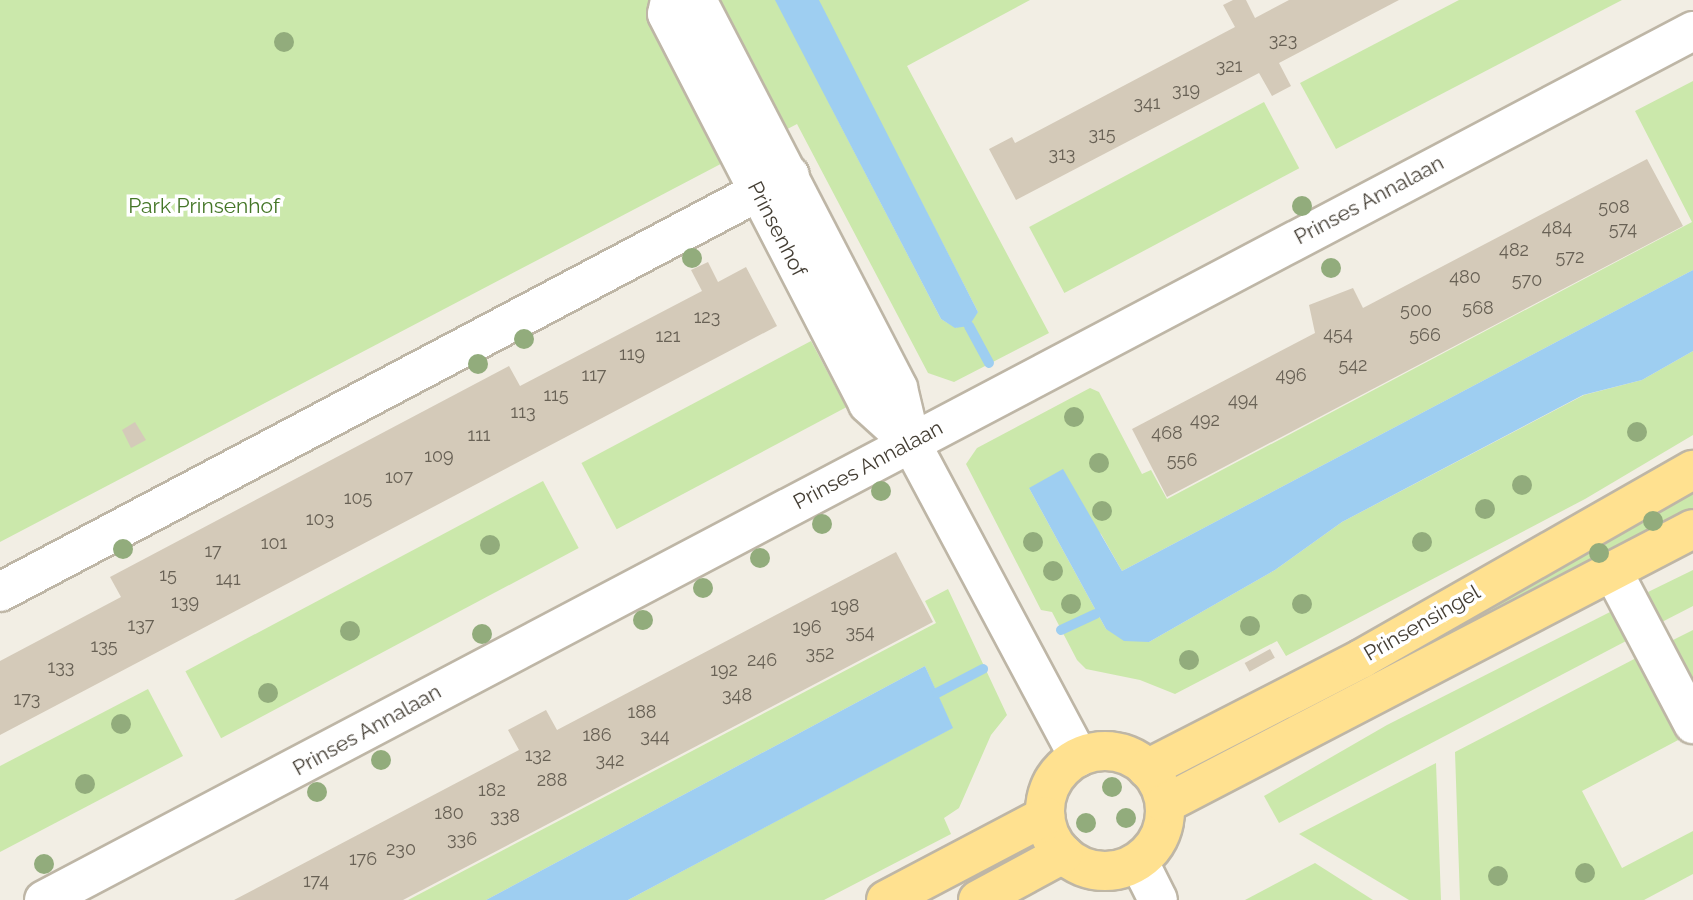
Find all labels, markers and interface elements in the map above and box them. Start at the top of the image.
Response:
house number: 323 [1269,29,1297,51]
house number: 321 [1216,55,1242,77]
house number: 319 [1172,79,1200,101]
house number: 341 [1133,92,1161,114]
house number: 315 [1088,123,1116,145]
house number: 313 [1049,143,1075,165]
street label: Prinses Annalaan [1290,150,1448,250]
street label: Prinsenhof [742,177,812,281]
park label: Park Prinsenhof [128,193,280,219]
house number: 508 [1598,196,1630,218]
house number: 484 [1542,217,1572,239]
house number: 574 [1609,218,1637,240]
house number: 482 [1499,239,1529,261]
house number: 572 [1556,246,1584,268]
house number: 480 [1449,266,1481,288]
house number: 570 [1512,269,1542,291]
house number: 568 [1462,297,1494,319]
house number: 500 [1400,299,1432,321]
house number: 123 [694,306,720,328]
house number: 454 [1323,323,1353,345]
house number: 566 [1409,324,1441,346]
house number: 121 [656,325,680,347]
house number: 119 [619,343,645,365]
house number: 542 [1338,354,1368,376]
house number: 117 [582,364,606,386]
house number: 496 [1275,364,1307,386]
house number: 115 [543,384,569,406]
house number: 494 [1228,389,1258,411]
house number: 113 [510,401,536,423]
house number: 492 [1190,409,1220,431]
street label: Prinses Annalaan [789,415,947,515]
house number: 468 [1151,422,1183,444]
house number: 111 [467,424,491,446]
house number: 109 [424,445,454,467]
house number: 556 [1167,449,1197,471]
house number: 107 [385,466,413,488]
house number: 105 [344,487,372,509]
house number: 103 [306,508,334,530]
house number: 101 [261,532,287,554]
house number: 17 [204,540,222,562]
house number: 15 [159,564,177,586]
house number: 141 [215,568,241,590]
street label: Prinsensingel [1359,580,1485,666]
house number: 139 [171,591,199,613]
house number: 198 [831,595,859,617]
house number: 137 [128,614,154,636]
house number: 196 [792,616,822,638]
house number: 354 [845,621,875,643]
house number: 135 [90,635,118,657]
house number: 352 [806,642,834,664]
house number: 246 [747,649,777,671]
house number: 133 [48,656,74,678]
house number: 192 [710,659,738,681]
street label: Prinses Annalaan [288,679,446,781]
house number: 348 [722,684,752,706]
house number: 173 [14,688,40,710]
house number: 188 [627,701,657,723]
house number: 186 [582,724,612,746]
house number: 344 [640,725,670,747]
house number: 132 [525,744,551,766]
house number: 342 [596,749,624,771]
house number: 288 [537,769,567,791]
house number: 182 [478,779,506,801]
house number: 180 [434,802,464,824]
house number: 338 [490,805,520,827]
house number: 336 [447,828,477,850]
house number: 230 [386,838,416,860]
house number: 176 [349,848,377,870]
house number: 174 [303,870,329,892]

